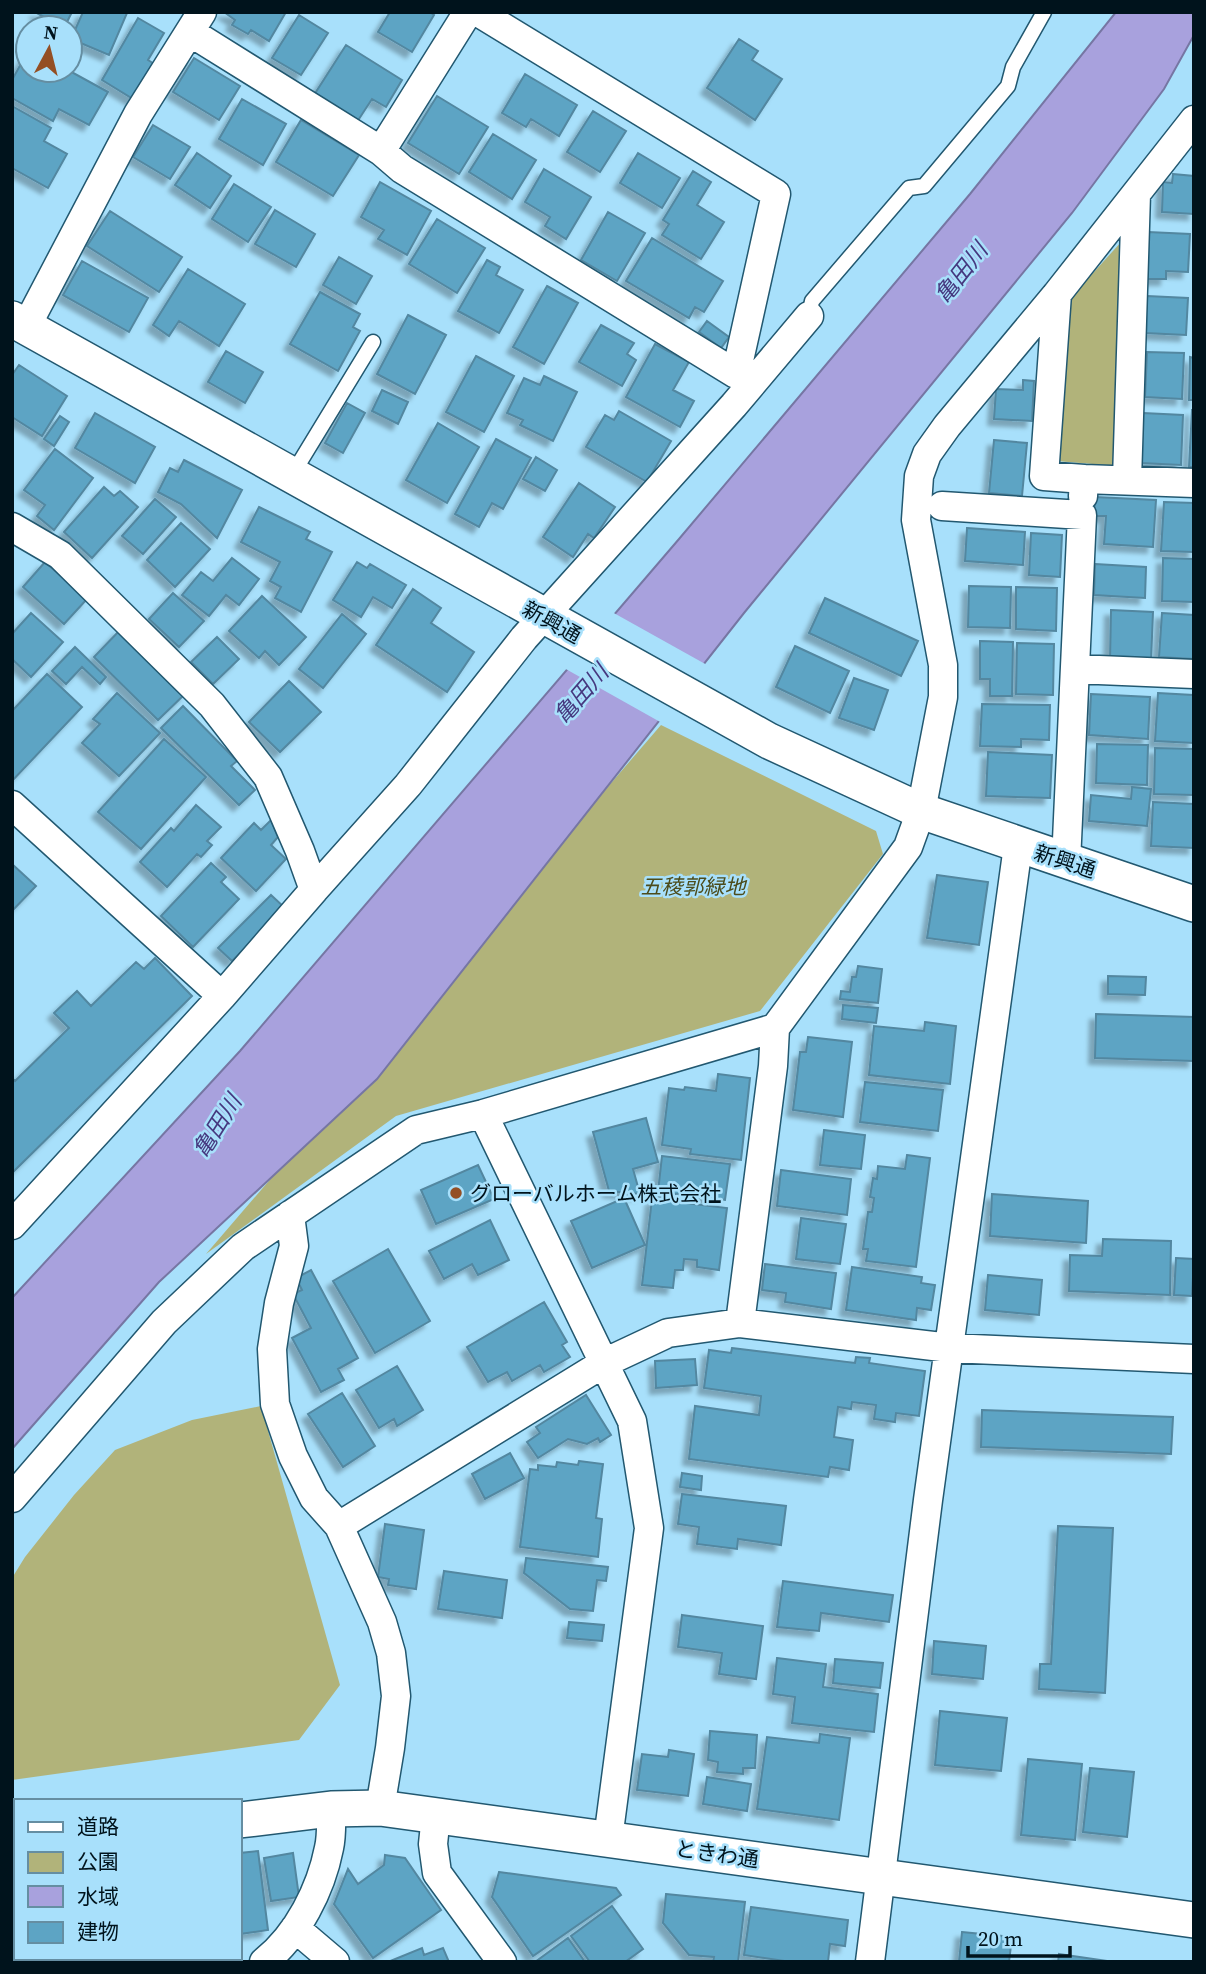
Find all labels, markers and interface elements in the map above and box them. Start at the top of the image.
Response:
north arrow [14,14,84,84]
text: N [43,18,60,46]
water label: 亀田川 [927,234,997,310]
street label: 新興通 [517,594,587,650]
water label: 亀田川 [546,655,618,731]
street label: 新興通 [1031,837,1099,885]
park label: 五稜郭緑地 [641,872,747,901]
water label: 亀田川 [185,1086,250,1164]
place label: グローバルホーム株式会社 [470,1179,721,1208]
marker: グローバルホーム株式会社 [448,1185,464,1201]
legend [14,1799,242,1960]
text: 道路 [77,1812,119,1841]
street label: ときわ通 [673,1834,761,1874]
text: 公園 [77,1847,119,1876]
text: 水域 [77,1882,119,1911]
scale bar [968,1914,1070,1958]
text: 建物 [77,1917,119,1946]
text: 20 m [978,1924,1023,1953]

